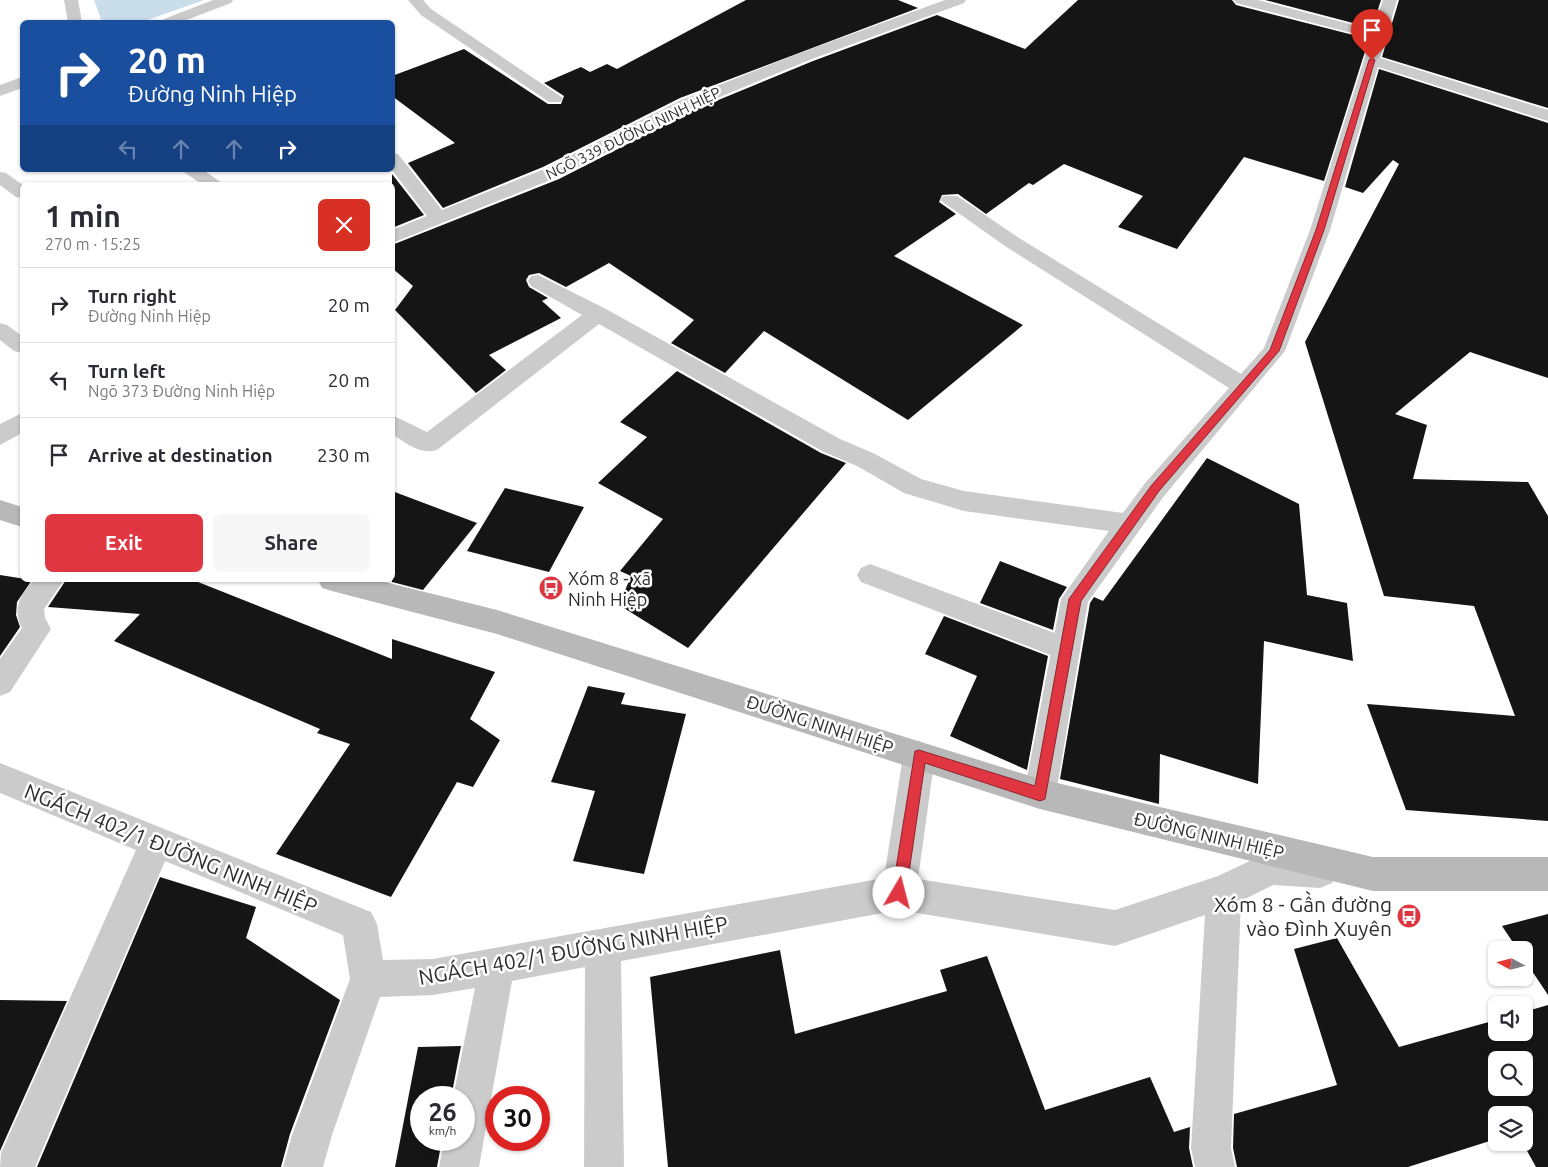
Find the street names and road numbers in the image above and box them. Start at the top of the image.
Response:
street label: NGÕ 339 ĐƯỜNG NINH HIỆP [542,82,723,183]
street label: ĐƯỜNG NINH HIỆP [744,690,897,757]
street label: NGÁCH 402/1 ĐƯỜNG NINH HIỆP [21,778,321,918]
street label: ĐƯỜNG NINH HIỆP [1132,807,1286,862]
street label: NGÁCH 402/1 ĐƯỜNG NINH HIỆP [416,910,729,989]

